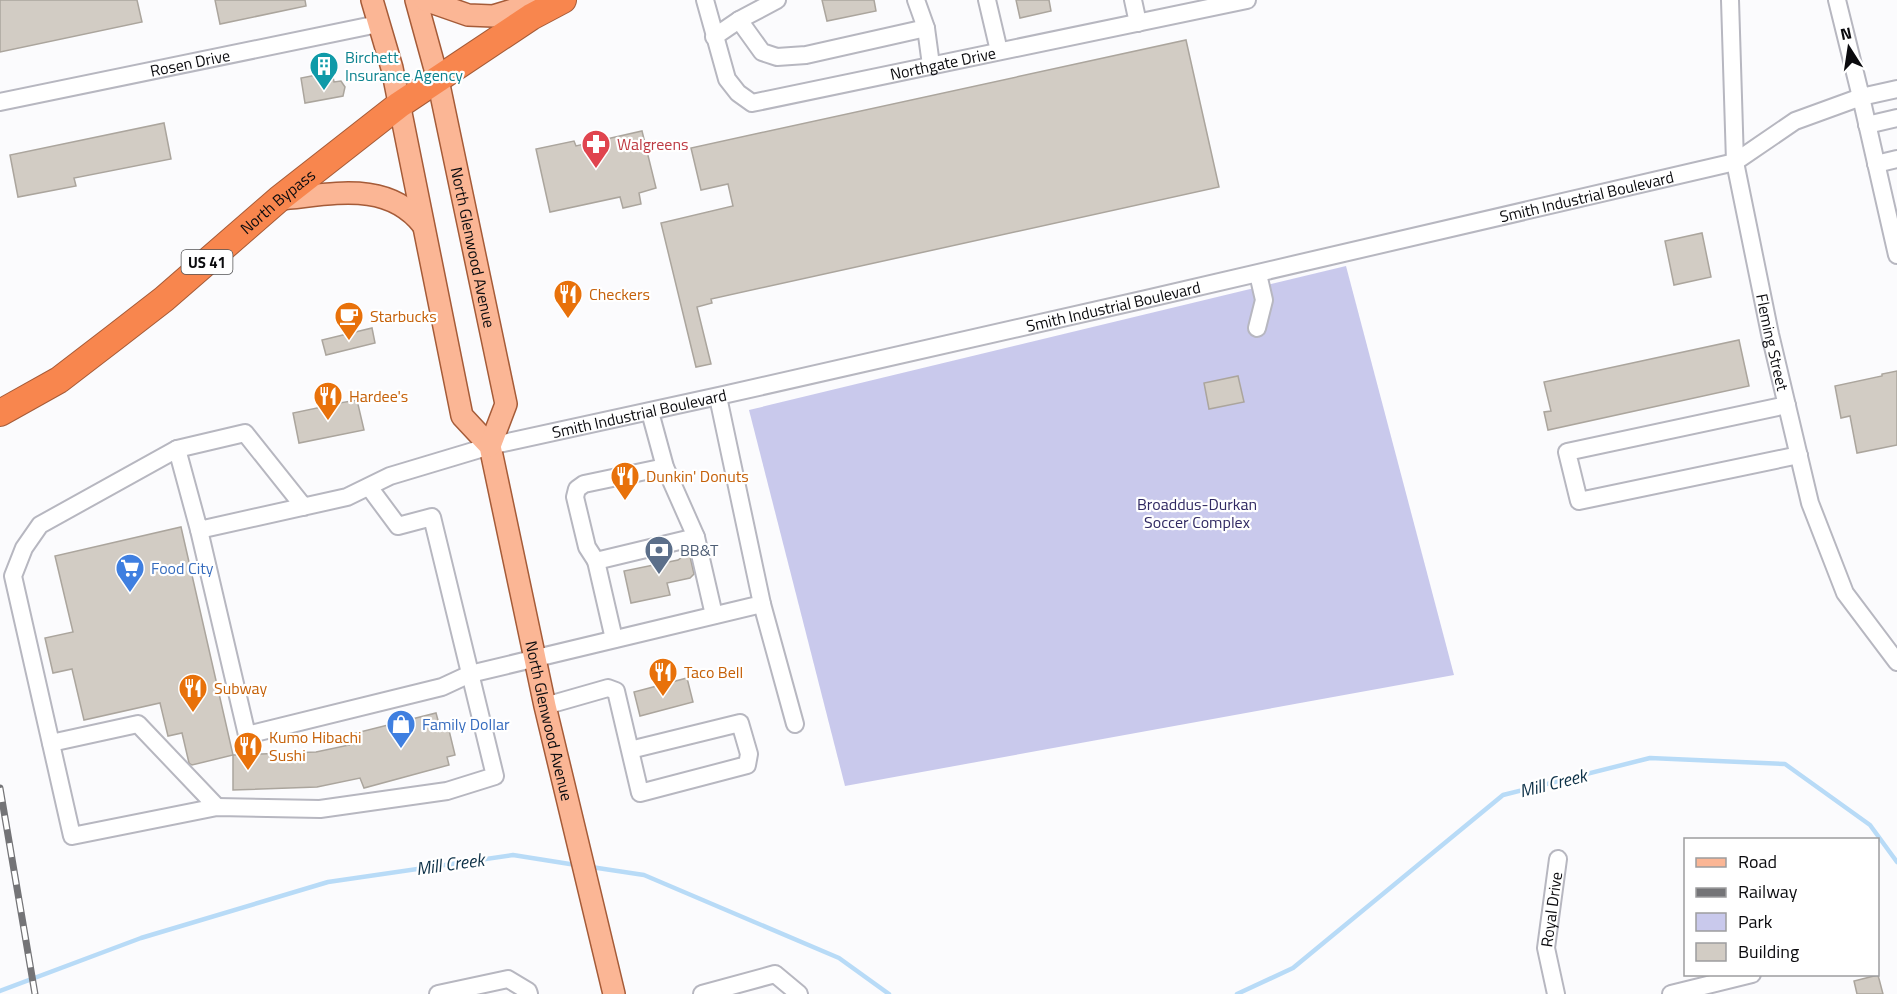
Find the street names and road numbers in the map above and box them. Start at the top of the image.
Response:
street label: Northgate Drive [888,41,998,86]
street label: Rosen Drive [148,43,232,83]
street label: North Bypass [235,163,320,240]
street label: North Glenwood Avenue [445,165,502,330]
street label: Smith Industrial Boulevard [1497,165,1676,228]
road number: US 41 [182,250,232,274]
street label: Smith Industrial Boulevard [1024,275,1203,338]
street label: Fleming Street [1750,291,1795,393]
street label: Smith Industrial Boulevard [550,383,729,444]
street label: North Glenwood Avenue [519,638,579,803]
street label: Royal Drive [1534,870,1568,949]

